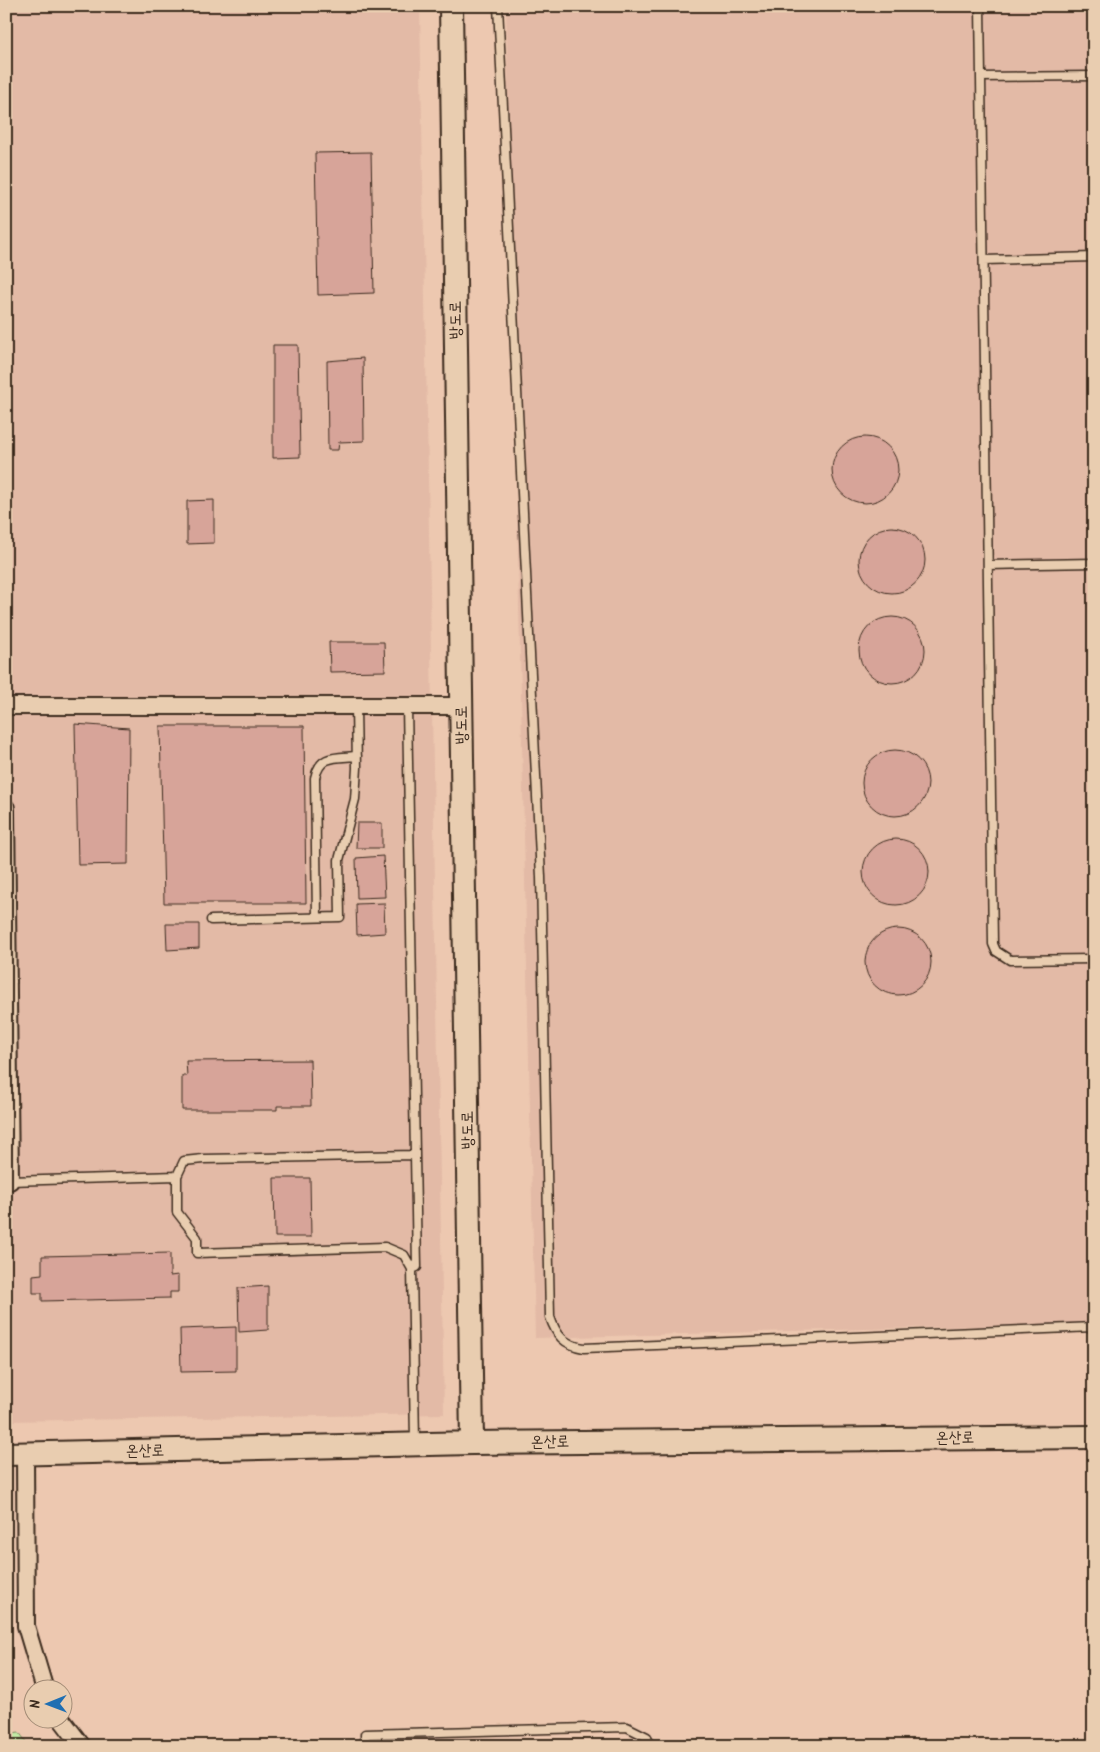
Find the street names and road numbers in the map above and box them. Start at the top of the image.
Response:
street label: 방도로 [443,300,469,340]
street label: 방도로 [449,705,475,745]
street label: 방도로 [455,1110,481,1150]
street label: 온산로 [935,1425,975,1451]
street label: 온산로 [530,1429,570,1455]
street label: 온산로 [125,1438,165,1464]

